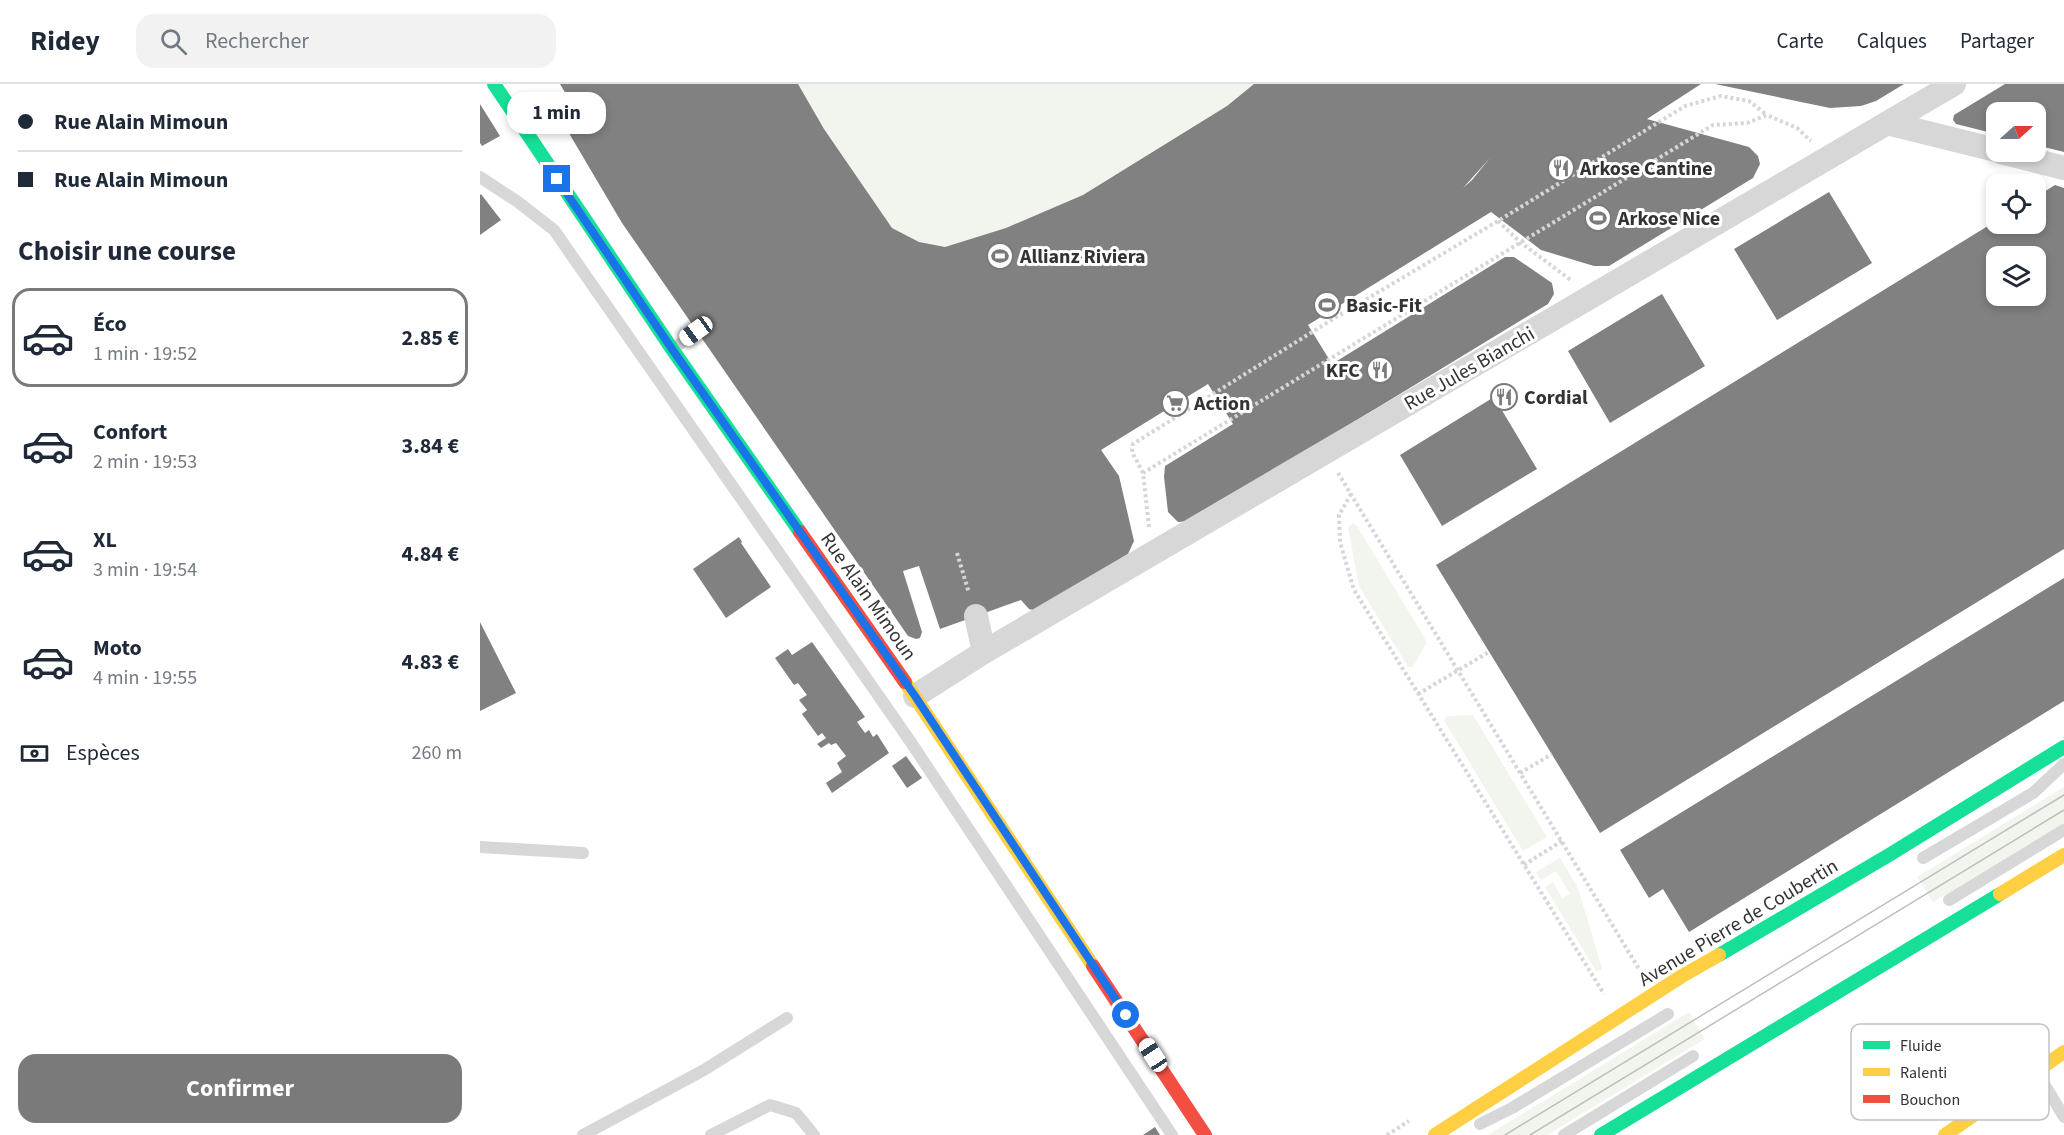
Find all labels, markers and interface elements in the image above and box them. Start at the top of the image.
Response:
search box [136,14,556,68]
text: Ridey [30,21,100,61]
icon: search [157,25,190,58]
text: Rechercher [205,25,309,57]
text: Carte [1777,26,1824,56]
text: Calques [1857,26,1927,56]
text: Partager [1960,26,2034,56]
callout: 1 min [508,92,607,134]
text: 1 min [532,99,581,127]
north arrow [1986,102,2046,162]
map controls [1986,102,2046,306]
text: Rue Alain Mimoun [54,106,228,138]
restaurant icon: Arkose Cantine [1546,153,1576,183]
place label: Arkose Cantine [1579,155,1713,183]
text: Rue Alain Mimoun [54,164,228,196]
route end [543,165,570,192]
button: locate [1986,174,2046,234]
sports icon: Arkose Nice [1583,203,1613,233]
place label: Arkose Nice [1617,205,1720,233]
text: Choisir une course [18,232,236,271]
sports icon: Allianz Riviera [985,241,1015,271]
place label: Allianz Riviera [1019,243,1146,271]
button: layers [1986,246,2046,306]
sports icon: Basic-Fit [1312,290,1342,320]
place label: Basic-Fit [1346,292,1422,320]
text: Éco [93,308,127,340]
icon: car [21,311,75,365]
car [676,313,716,349]
street label: Rue Jules Bianchi [1399,320,1540,418]
text: 2.85 € [402,322,459,354]
text: 1 min · 19:52 [93,340,197,368]
restaurant icon: KFC [1365,355,1395,385]
place label: KFC [1326,357,1360,385]
restaurant icon: Cordial [1489,382,1519,412]
place label: Cordial [1524,384,1588,412]
supermarket icon: Action [1160,388,1190,418]
place label: Action [1193,390,1250,418]
text: Confort [93,416,167,448]
icon: car [21,419,75,473]
text: 3.84 € [402,430,459,462]
text: 2 min · 19:53 [93,448,197,476]
text: XL [93,524,117,556]
icon: car [21,527,75,581]
street label: Rue Alain Mimoun [813,527,923,666]
text: 4.84 € [402,538,459,570]
text: 3 min · 19:54 [93,556,197,584]
text: Moto [93,632,142,664]
icon: car [21,635,75,689]
text: 4.83 € [402,646,459,678]
text: 4 min · 19:55 [93,664,197,692]
icon: cash [18,737,51,770]
text: Espèces [66,737,140,769]
text: 260 m [412,739,462,767]
street label: Avenue Pierre de Coubertin [1634,852,1843,994]
route start [1112,1001,1139,1028]
legend [1851,1024,2049,1120]
car [1136,1035,1170,1075]
text: Fluide [1900,1035,1942,1057]
button: Confirmer [18,1054,462,1123]
text: Ralenti [1900,1062,1947,1084]
text: Bouchon [1900,1089,1960,1111]

